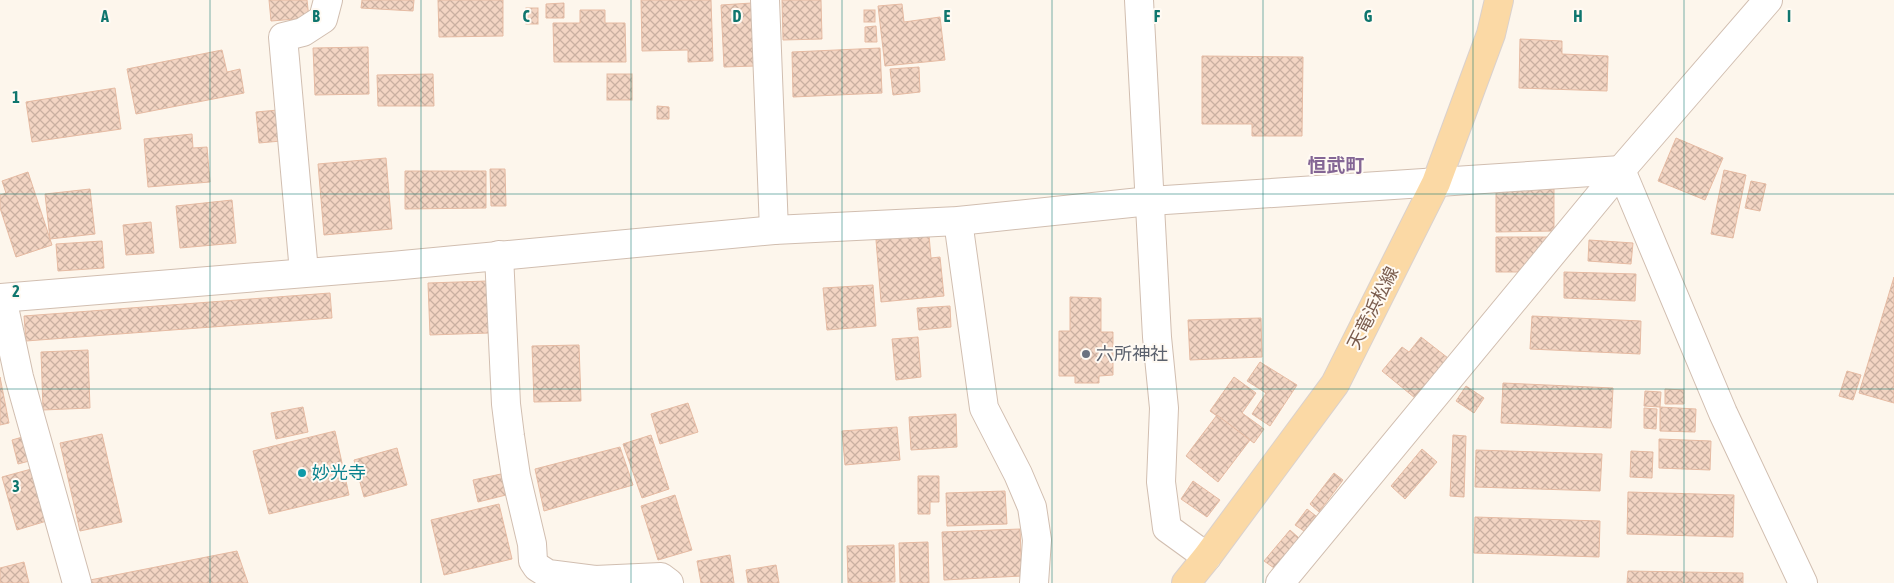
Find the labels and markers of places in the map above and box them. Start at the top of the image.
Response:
place label: 六所神社 [1096,343,1168,364]
marker: 六所神社 [1080,348,1092,360]
place label: 妙光寺 [312,462,366,483]
marker: 妙光寺 [296,467,308,479]

